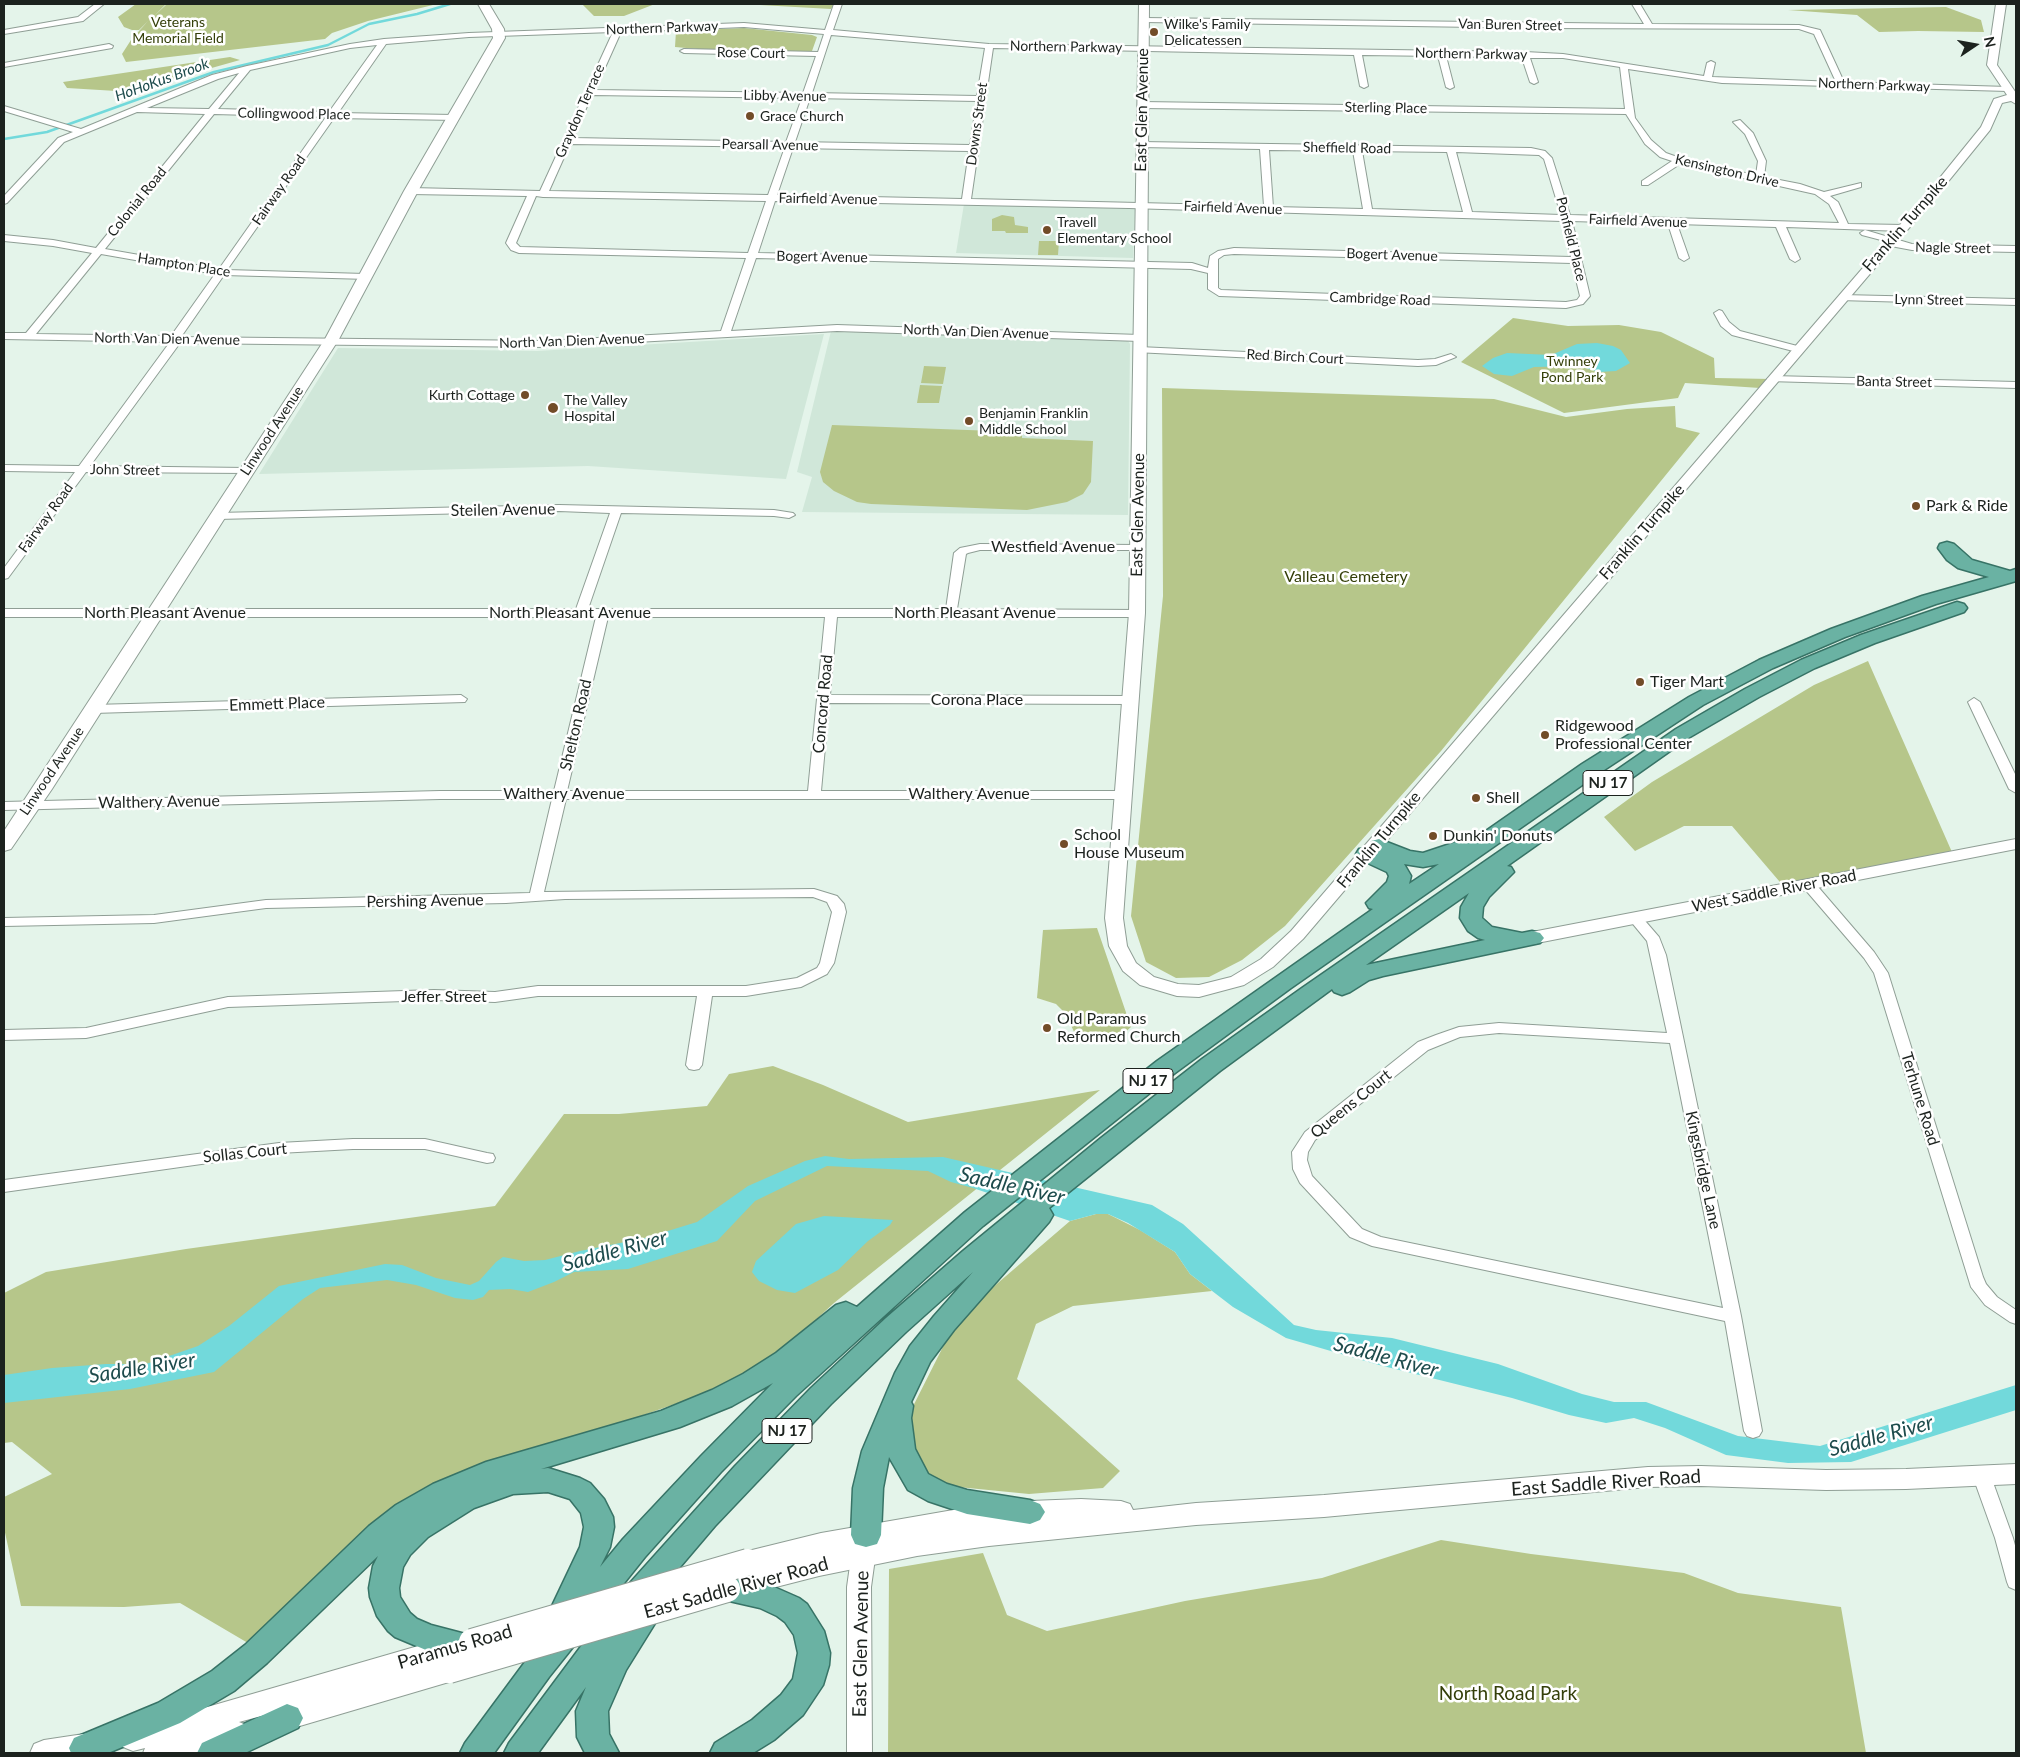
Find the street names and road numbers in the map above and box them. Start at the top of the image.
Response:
street label: Van Buren Street [1458,16,1562,34]
street label: Northern Parkway [605,18,719,38]
street label: Northern Parkway [1010,38,1122,56]
street label: Rose Court [717,44,785,62]
street label: Northern Parkway [1415,45,1527,63]
street label: East Glen Avenue [1131,48,1153,172]
street label: Graydon Terrace [552,61,608,161]
street label: Northern Parkway [1817,75,1931,95]
street label: Downs Street [963,81,991,167]
street label: Libby Avenue [743,87,827,105]
street label: Sterling Place [1345,99,1427,117]
street label: Collingwood Place [237,105,351,123]
street label: Pearsall Avenue [721,136,819,154]
street label: Sheffield Road [1303,139,1391,157]
street label: Kensington Drive [1673,151,1781,191]
street label: Fairway Road [249,152,309,228]
street label: Colonial Road [104,164,170,240]
street label: Franklin Turnpike [1858,172,1952,276]
street label: Fairfield Avenue [778,190,878,208]
street label: Ponfield Place [1552,195,1590,283]
street label: Fairfield Avenue [1183,198,1283,218]
street label: Fairfield Avenue [1588,211,1688,231]
street label: Nagle Street [1915,239,1991,257]
street label: Bogert Avenue [1346,245,1438,265]
street label: Bogert Avenue [776,248,868,266]
street label: Hampton Place [136,249,232,281]
street label: Cambridge Road [1329,289,1431,309]
street label: Lynn Street [1894,291,1964,309]
street label: North Van Dien Avenue [903,321,1049,343]
street label: North Van Dien Avenue [94,329,240,349]
street label: North Van Dien Avenue [499,330,645,352]
street label: Red Birch Court [1246,346,1344,368]
street label: Banta Street [1856,373,1932,391]
street label: Linwood Avenue [237,383,307,479]
street label: East Glen Avenue [1127,453,1149,577]
street label: John Street [90,461,160,479]
street label: Fairway Road [15,480,77,556]
street label: Franklin Turnpike [1595,480,1689,584]
street label: Steilen Avenue [451,499,555,521]
street label: Westfield Avenue [991,537,1115,557]
street label: North Pleasant Avenue [84,603,246,623]
street label: North Pleasant Avenue [489,603,651,623]
street label: North Pleasant Avenue [894,603,1056,623]
street label: Concord Road [809,654,837,754]
street label: Shelton Road [556,678,596,772]
street label: Corona Place [931,690,1023,710]
street label: Emmett Place [229,693,325,715]
street label: Linwood Avenue [16,724,88,818]
road number: NJ 17 [1583,770,1633,796]
street label: Walthery Avenue [503,784,625,804]
street label: Walthery Avenue [908,784,1030,804]
street label: Franklin Turnpike [1333,788,1425,892]
street label: Walthery Avenue [98,791,220,813]
street label: West Saddle River Road [1690,866,1858,916]
street label: Pershing Avenue [366,890,484,912]
street label: Jeffer Street [401,987,487,1007]
street label: Terhune Road [1897,1050,1943,1148]
street label: Queens Court [1307,1066,1395,1142]
road number: NJ 17 [1123,1068,1173,1094]
street label: Kingsbridge Lane [1681,1109,1725,1231]
street label: Sollas Court [202,1139,288,1167]
road number: NJ 17 [762,1418,812,1444]
street label: East Saddle River Road [1510,1465,1702,1501]
street label: East Saddle River Road [641,1552,831,1624]
street label: East Glen Avenue [848,1570,874,1718]
street label: Paramus Road [395,1620,515,1674]

